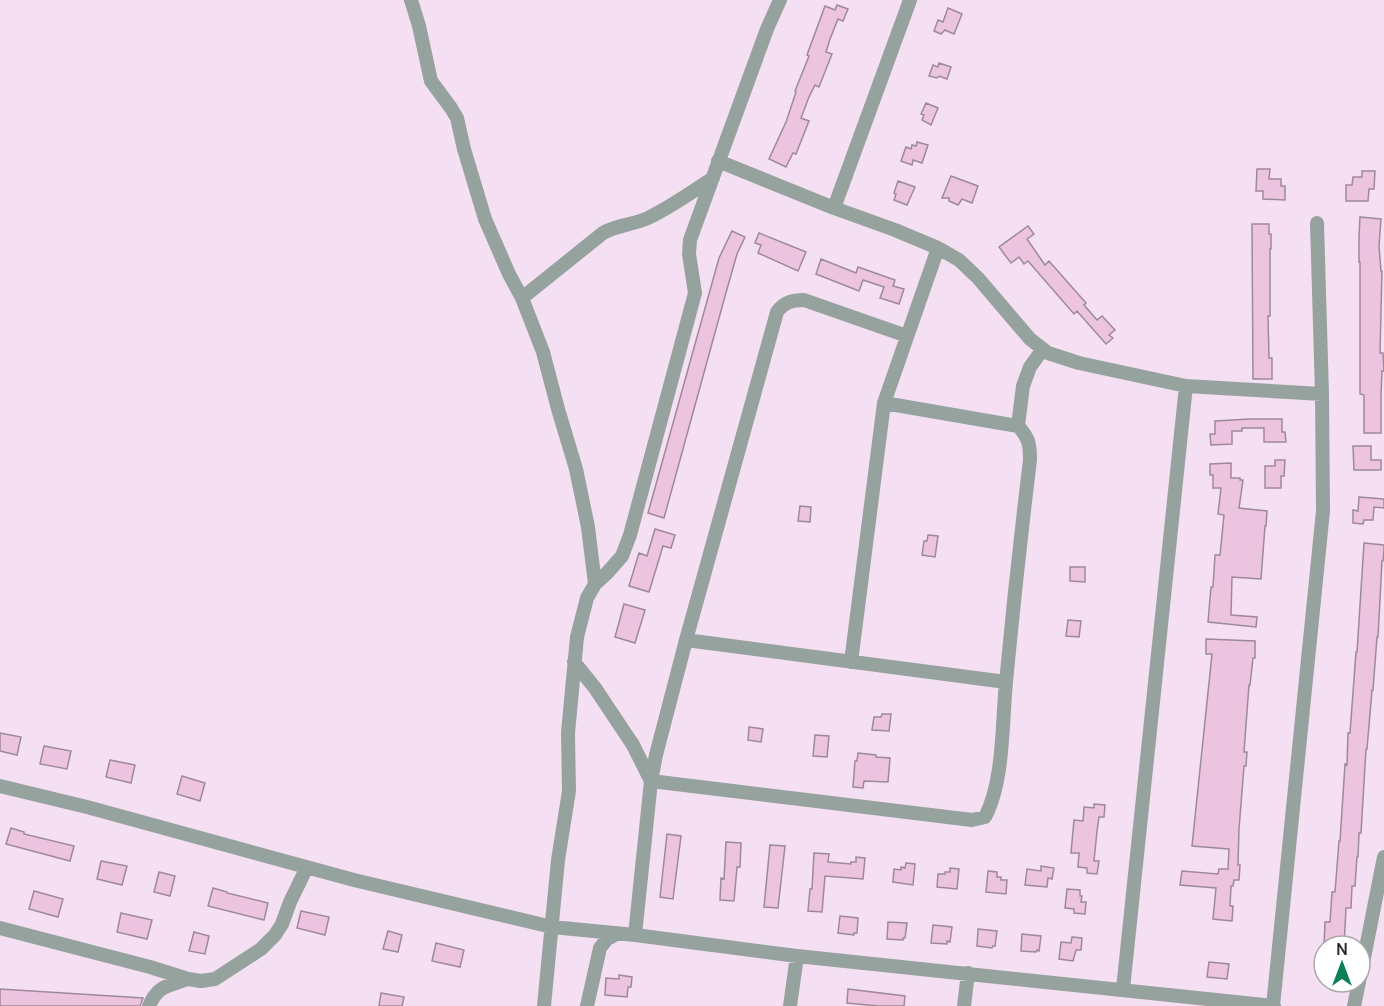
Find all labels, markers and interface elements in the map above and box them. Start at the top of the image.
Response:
north arrow [1312,934,1372,994]
text: N [1336,938,1348,960]

